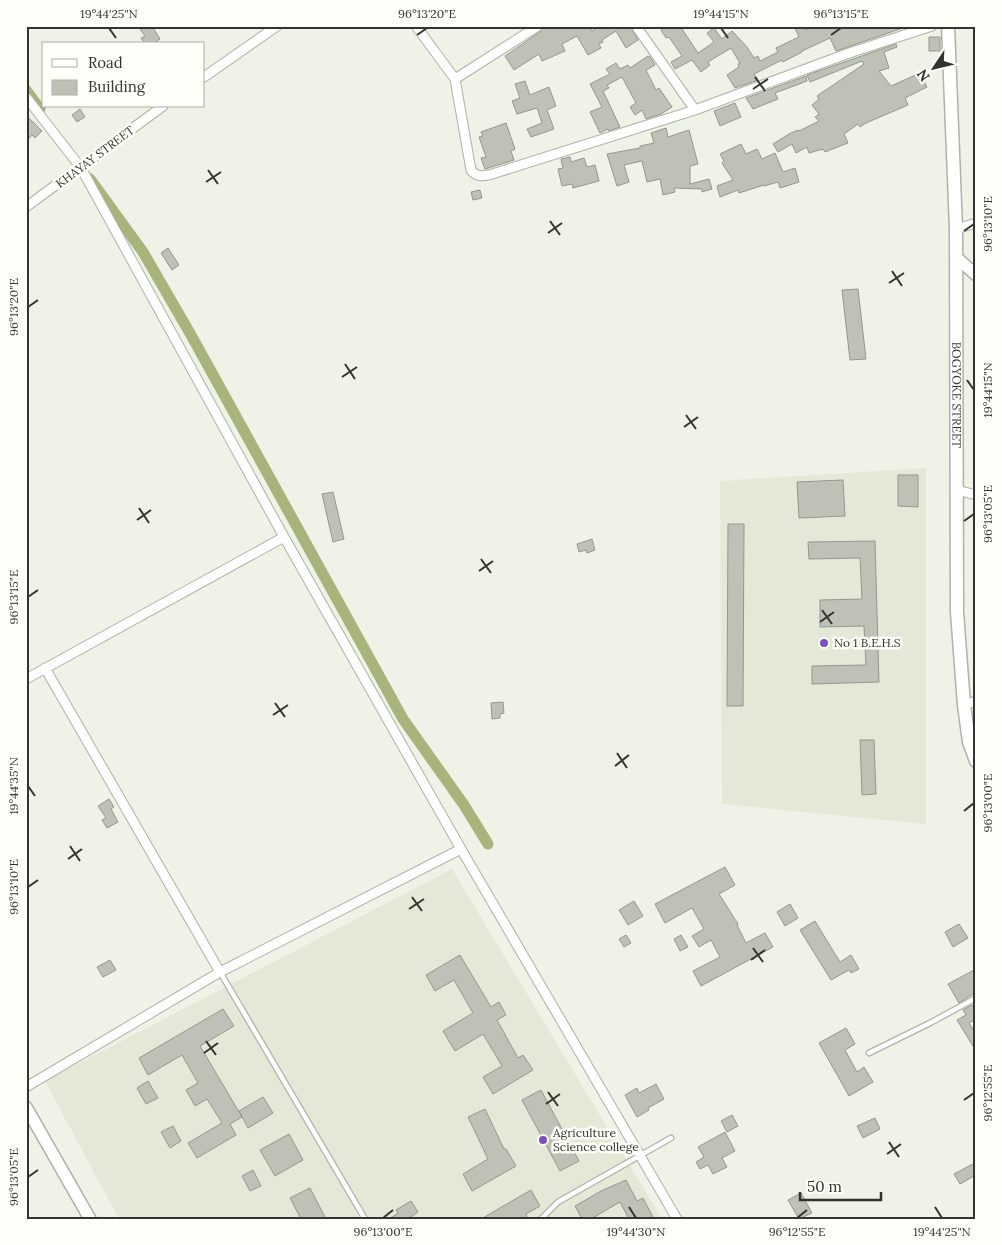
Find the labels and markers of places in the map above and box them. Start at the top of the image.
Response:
place label: No 1 B.E.H.S [834,635,901,650]
marker: No 1 B.E.H.S [818,637,830,649]
place label: Agriculture Science college [552,1125,639,1154]
marker: Agriculture Science college [537,1134,549,1146]

